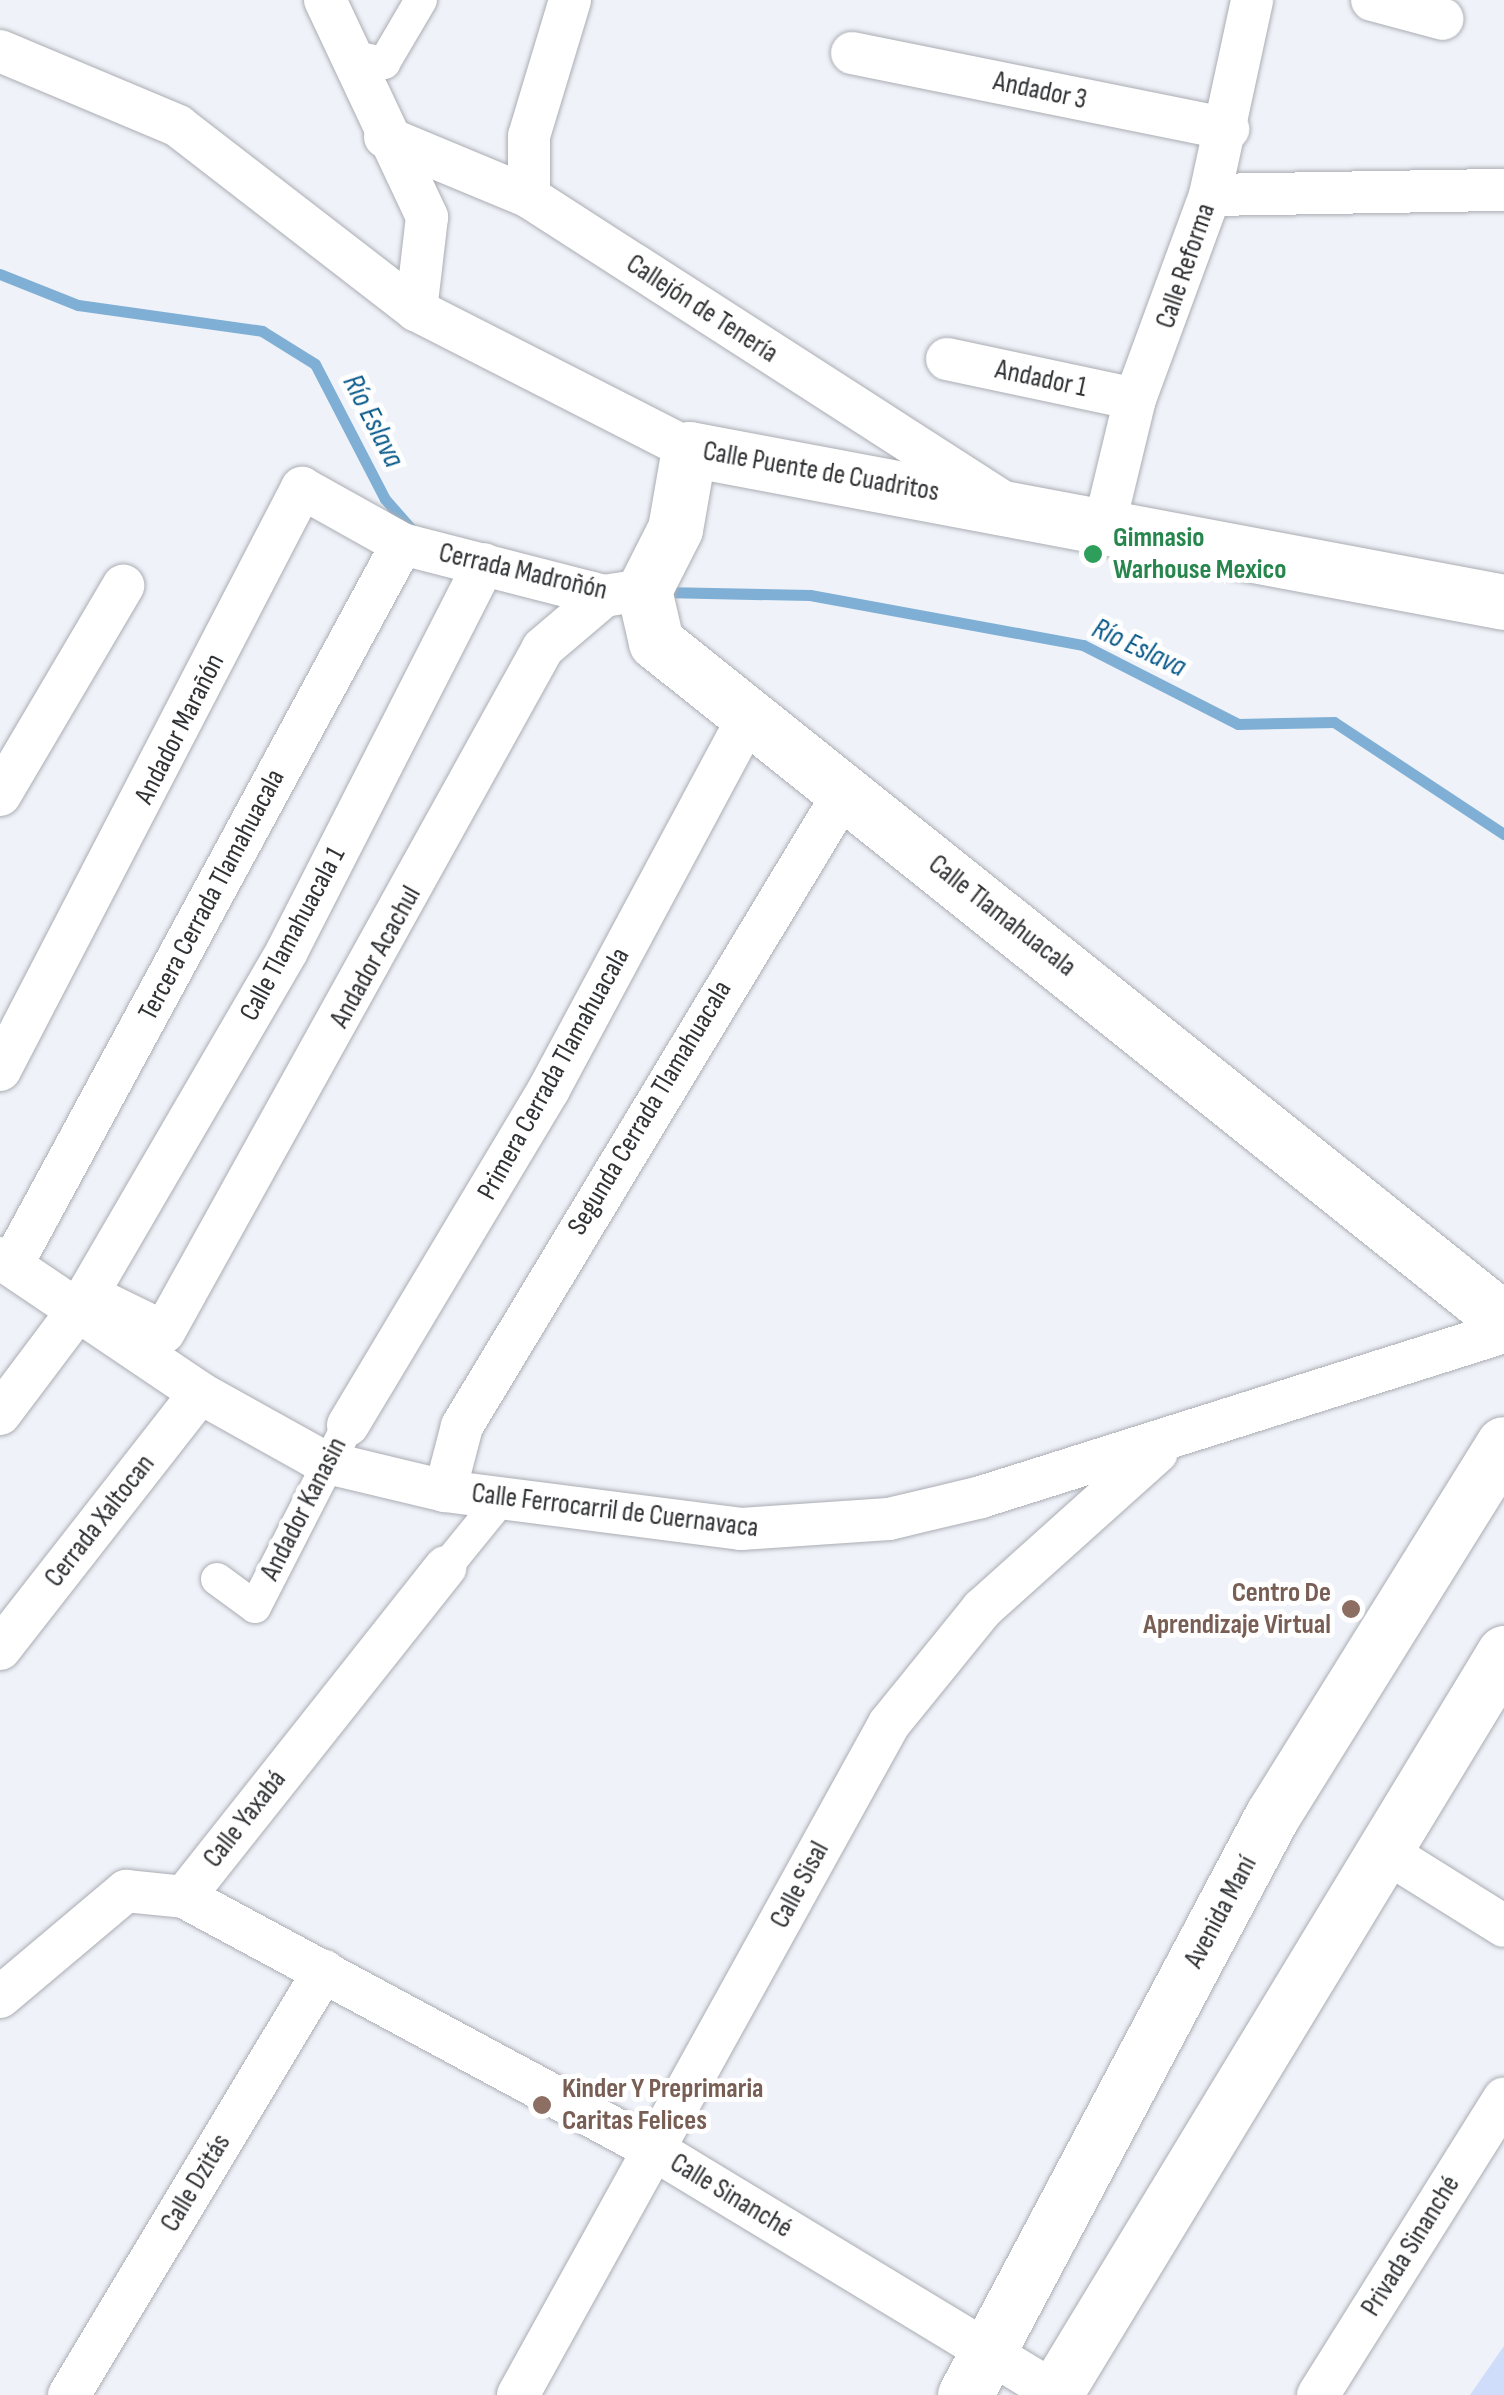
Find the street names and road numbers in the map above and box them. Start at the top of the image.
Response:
street label: Andador 3 [990,65,1090,117]
street label: Calle Reforma [1149,199,1223,333]
street label: Callejón de Tenería [620,248,784,370]
street label: Andador 1 [992,353,1090,405]
street label: Calle Puente de Cuadritos [700,435,942,509]
street label: Cerrada Madroñón [436,536,610,608]
street label: Andador Marañón [128,648,232,810]
street label: Tercera Cerrada Tlamahuacala [132,764,292,1026]
street label: Calle Tlamahuacala 1 [233,841,353,1027]
street label: Calle Tlamahuacala [922,848,1082,984]
street label: Andador Acachul [323,880,429,1034]
street label: Primera Cerrada Tlamahuacala [471,942,637,1206]
street label: Segunda Cerrada Tlamahuacala [561,975,739,1241]
street label: Andador Kanasin [254,1432,354,1586]
street label: Cerrada Xaltocan [38,1448,162,1594]
street label: Calle Ferrocarril de Cuernavaca [470,1477,760,1545]
street label: Calle Yaxabá [196,1763,294,1875]
street label: Calle Sisal [763,1836,837,1934]
street label: Avenida Maní [1177,1850,1265,1974]
street label: Calle Dzitás [154,2128,238,2238]
street label: Calle Sinanché [664,2146,798,2246]
street label: Privada Sinanché [1354,2169,1468,2323]

